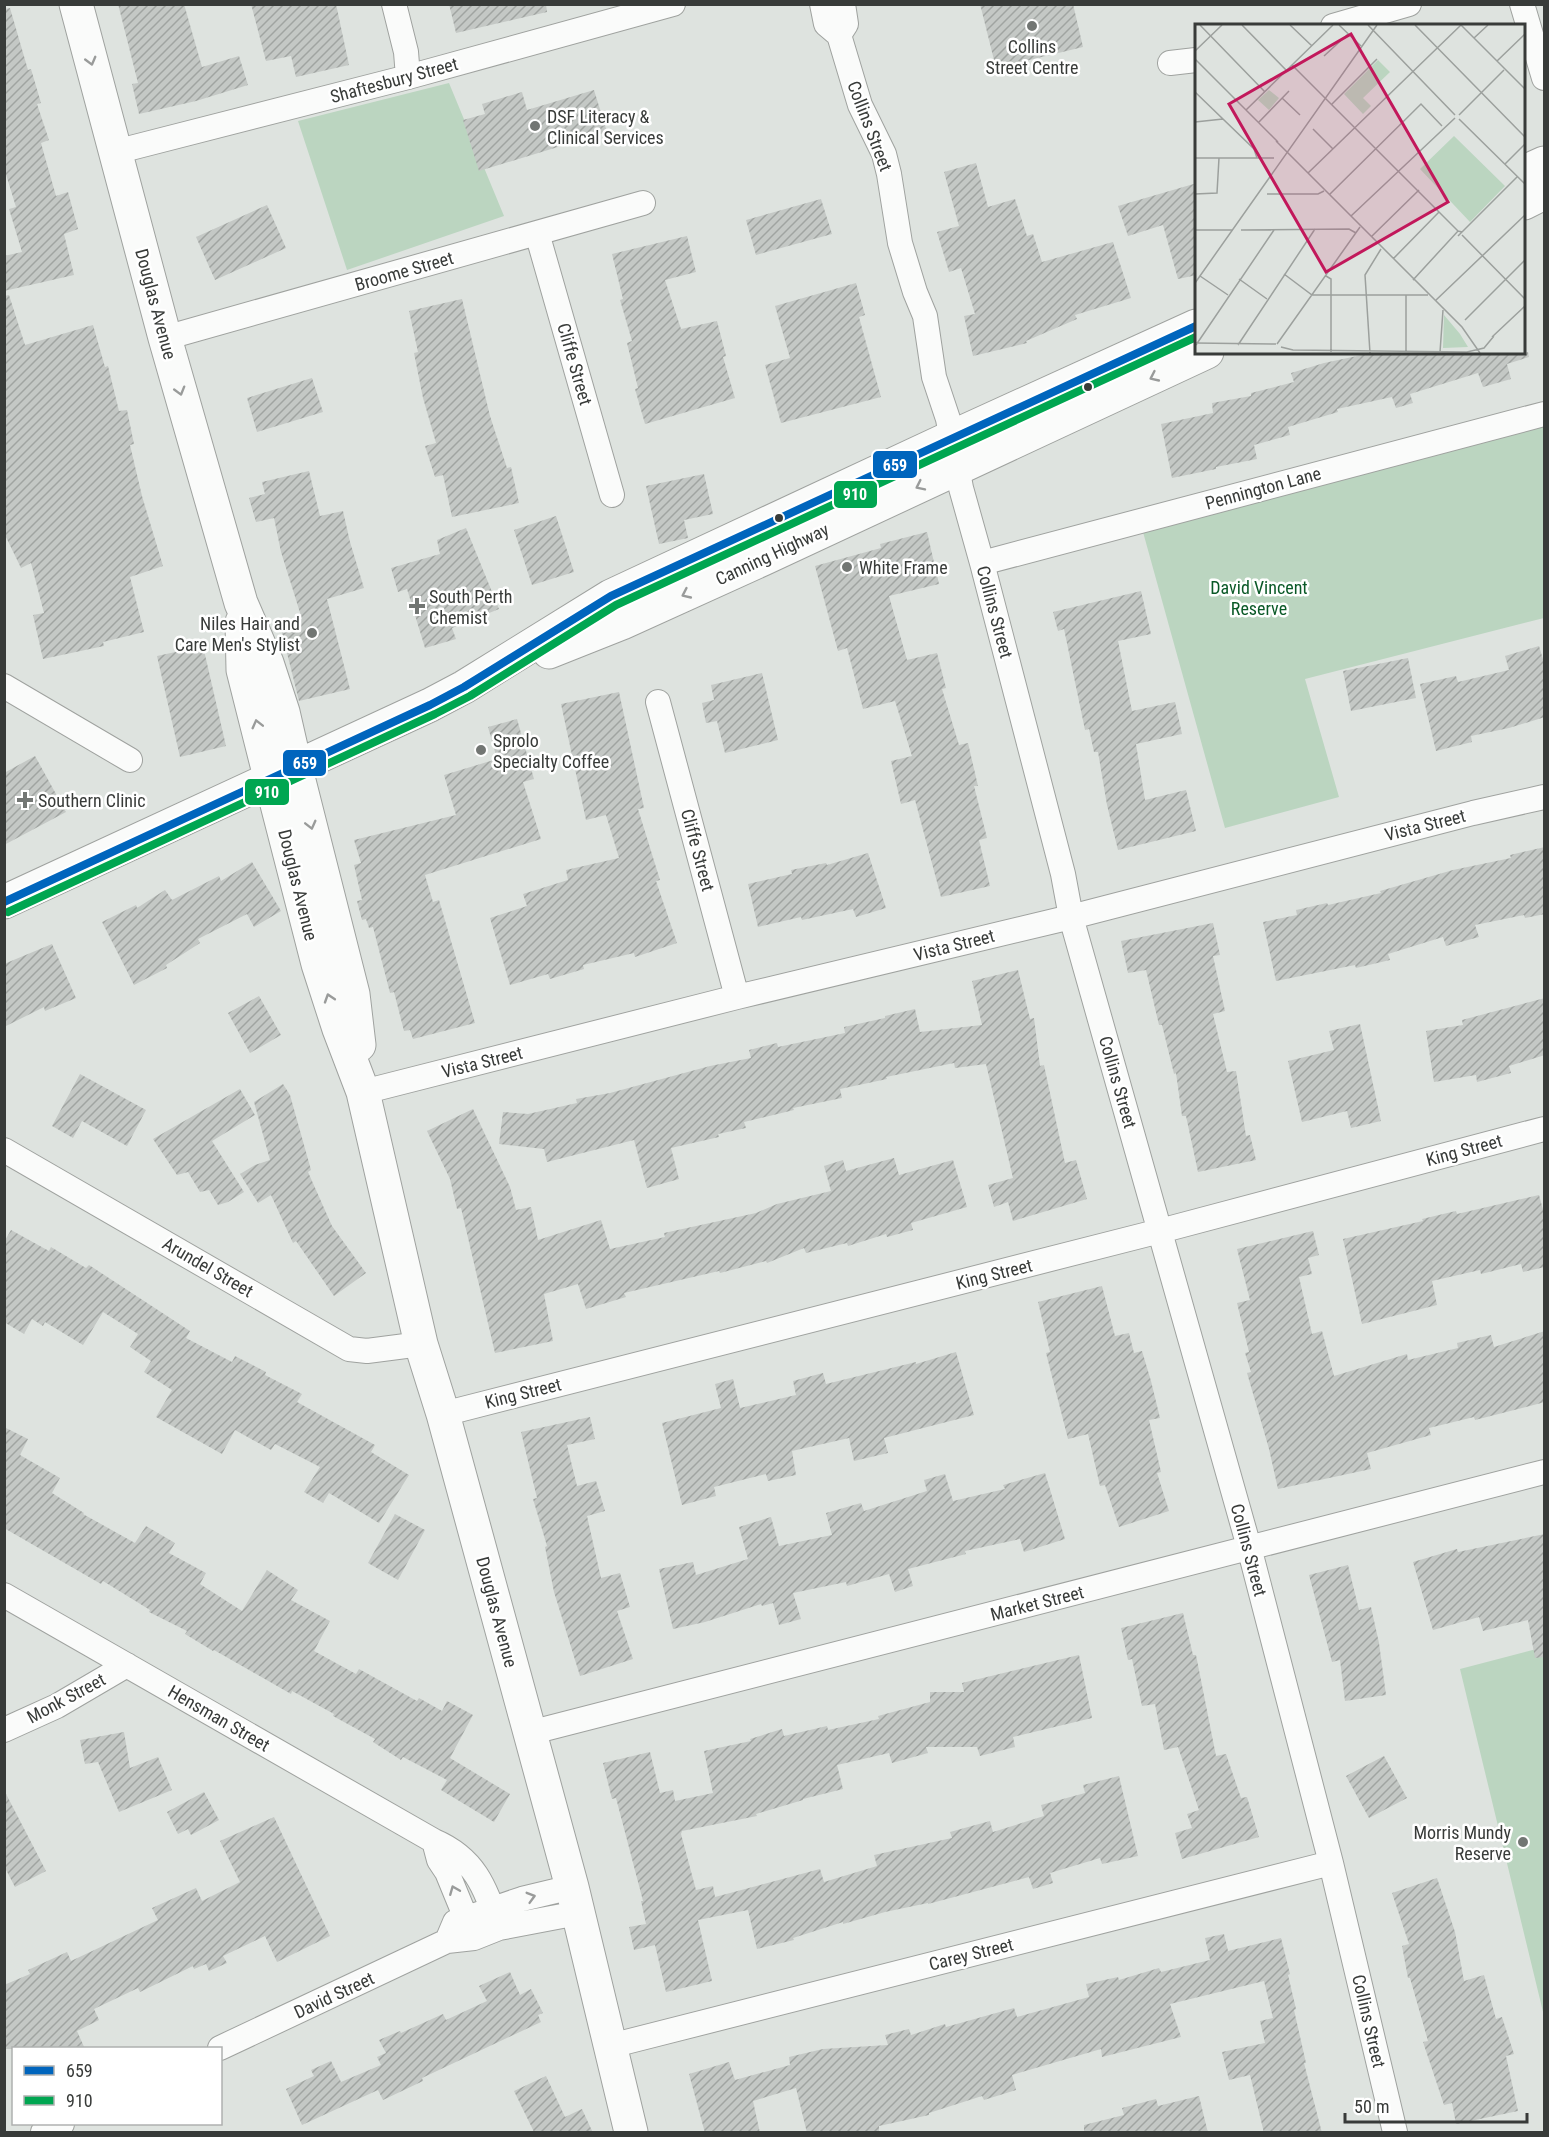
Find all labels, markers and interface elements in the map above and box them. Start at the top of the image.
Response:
marker: Collins Street Centre [1025,19,1039,33]
inset map [1195,24,1525,354]
place label: Collins Street Centre [986,36,1078,78]
street label: Shaftesbury Street [328,53,460,107]
one-way arrow [84,56,97,66]
street label: Collins Street [843,78,897,174]
place label: DSF Literacy & Clinical Services [547,106,664,148]
marker: DSF Literacy & Clinical Services [528,119,542,133]
street label: Douglas Avenue [131,246,181,362]
street label: Broome Street [352,247,456,295]
street label: Cliffe Street [553,321,597,407]
one-way arrow [1149,370,1160,382]
unlabelled marker [1082,381,1094,393]
one-way arrow [173,385,185,396]
line badge: 659 [872,450,918,479]
text: 659 [883,456,907,475]
street label: Pennington Lane [1203,462,1323,514]
one-way arrow [915,478,926,490]
line badge: 910 [833,480,878,509]
text: 910 [843,485,867,504]
unlabelled marker [773,512,785,524]
street label: Canning Highway [712,518,832,589]
place label: White Frame [859,557,948,578]
marker: White Frame [840,560,854,574]
street label: Collins Street [973,563,1017,661]
park label: David Vincent Reserve [1210,577,1308,619]
place label: South Perth Chemist [429,586,512,628]
one-way arrow [681,587,692,599]
marker: South Perth Chemist [410,599,424,613]
place label: Niles Hair and Care Men's Stylist [175,613,300,655]
marker: Niles Hair and Care Men's Stylist [305,626,319,640]
one-way arrow [251,719,264,729]
place label: Sprolo Specialty Coffee [493,730,609,772]
marker: Sprolo Specialty Coffee [474,743,488,757]
line badge: 659 [282,749,327,777]
text: 659 [293,754,317,773]
line badge: 910 [244,778,290,806]
text: 910 [255,783,279,802]
place label: Southern Clinic [38,790,146,811]
marker: Southern Clinic [16,791,34,809]
street label: Vista Street [1382,805,1468,845]
street label: Cliffe Street [677,807,719,893]
one-way arrow [303,820,316,830]
street label: Douglas Avenue [274,827,322,943]
street label: Vista Street [911,925,997,965]
one-way arrow [323,993,336,1004]
street label: Collins Street [1095,1034,1141,1130]
street label: Vista Street [439,1042,525,1082]
street label: King Street [1424,1130,1504,1170]
street label: Arundel Street [159,1233,257,1301]
street label: King Street [954,1254,1034,1294]
street label: King Street [483,1373,563,1413]
street label: Collins Street [1227,1501,1271,1599]
street label: Douglas Avenue [472,1554,522,1670]
street label: Market Street [988,1581,1086,1625]
street label: Monk Street [23,1669,109,1727]
street label: Hensman Street [165,1680,273,1756]
place label: Morris Mundy Reserve [1413,1822,1512,1864]
marker: Morris Mundy Reserve [1516,1835,1530,1849]
one-way arrow [449,1885,461,1896]
one-way arrow [526,1892,536,1904]
street label: Carey Street [927,1933,1015,1975]
street label: David Street [291,1967,377,2023]
street label: Collins Street [1348,1972,1390,2070]
legend [12,2047,222,2125]
text: 659 [66,2060,93,2081]
scale bar [1345,2086,1526,2124]
text: 910 [66,2090,93,2111]
text: 50 m [1354,2096,1389,2117]

